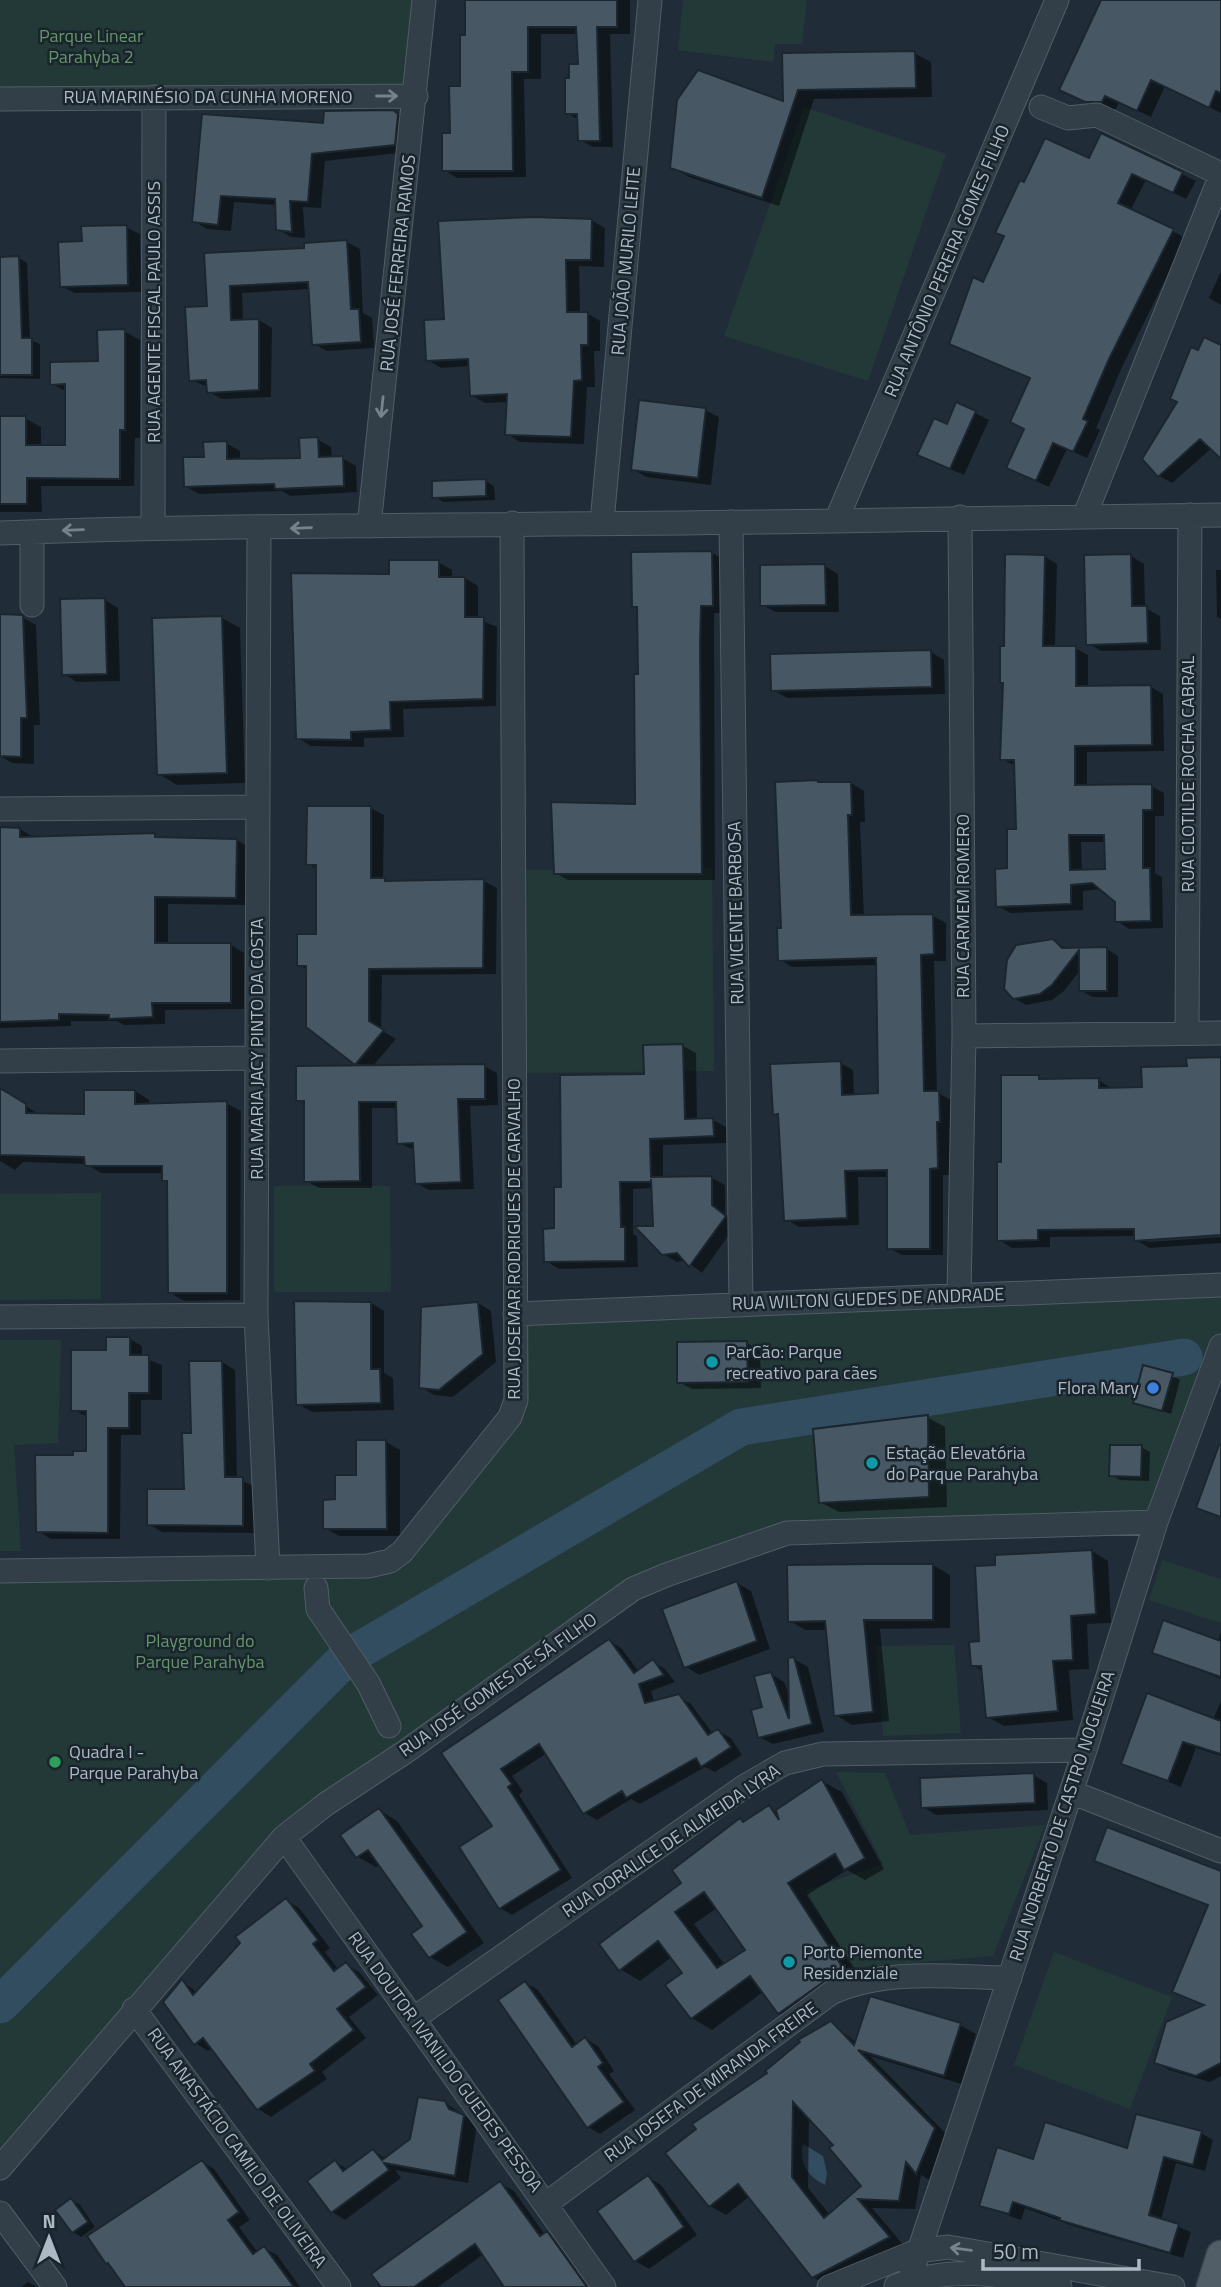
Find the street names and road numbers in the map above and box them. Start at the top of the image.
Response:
street label: RUA MARINÉSIO DA CUNHA MORENO [63,83,353,110]
street label: RUA ANTÔNIO PEREIRA GOMES FILHO [877,120,1016,401]
street label: RUA JOSÉ FERREIRA RAMOS [373,153,422,373]
street label: RUA JOÃO MURILO LEITE [604,165,647,356]
street label: RUA AGENTE FISCAL PAULO ASSIS [140,181,167,443]
street label: RUA CLOTILDE ROCHA CABRAL [1174,655,1201,892]
street label: RUA CARMEM ROMERO [949,814,976,998]
street label: RUA VICENTE BARBOSA [720,821,751,1005]
street label: RUA MARIA JACY PINTO DA COSTA [243,918,270,1180]
street label: RUA JOSEMAR RODRIGUES DE CARVALHO [500,1078,527,1400]
street label: RUA WILTON GUEDES DE ANDRADE [731,1280,1005,1317]
street label: RUA JOSÉ GOMES DE SÁ FILHO [393,1606,602,1763]
street label: RUA NORBERTO DE CASTRO NOGUEIRA [1002,1667,1121,1965]
street label: RUA DORALICE DE ALMEIDA LYRA [556,1757,785,1924]
street label: RUA DOUTOR IVANILDO GUEDES PESSOA [341,1926,549,2198]
street label: RUA JOSEFA DE MIRANDA FREIRE [598,1995,823,2169]
street label: RUA ANASTÁCIO CAMILO DE OLIVEIRA [141,2022,334,2274]

